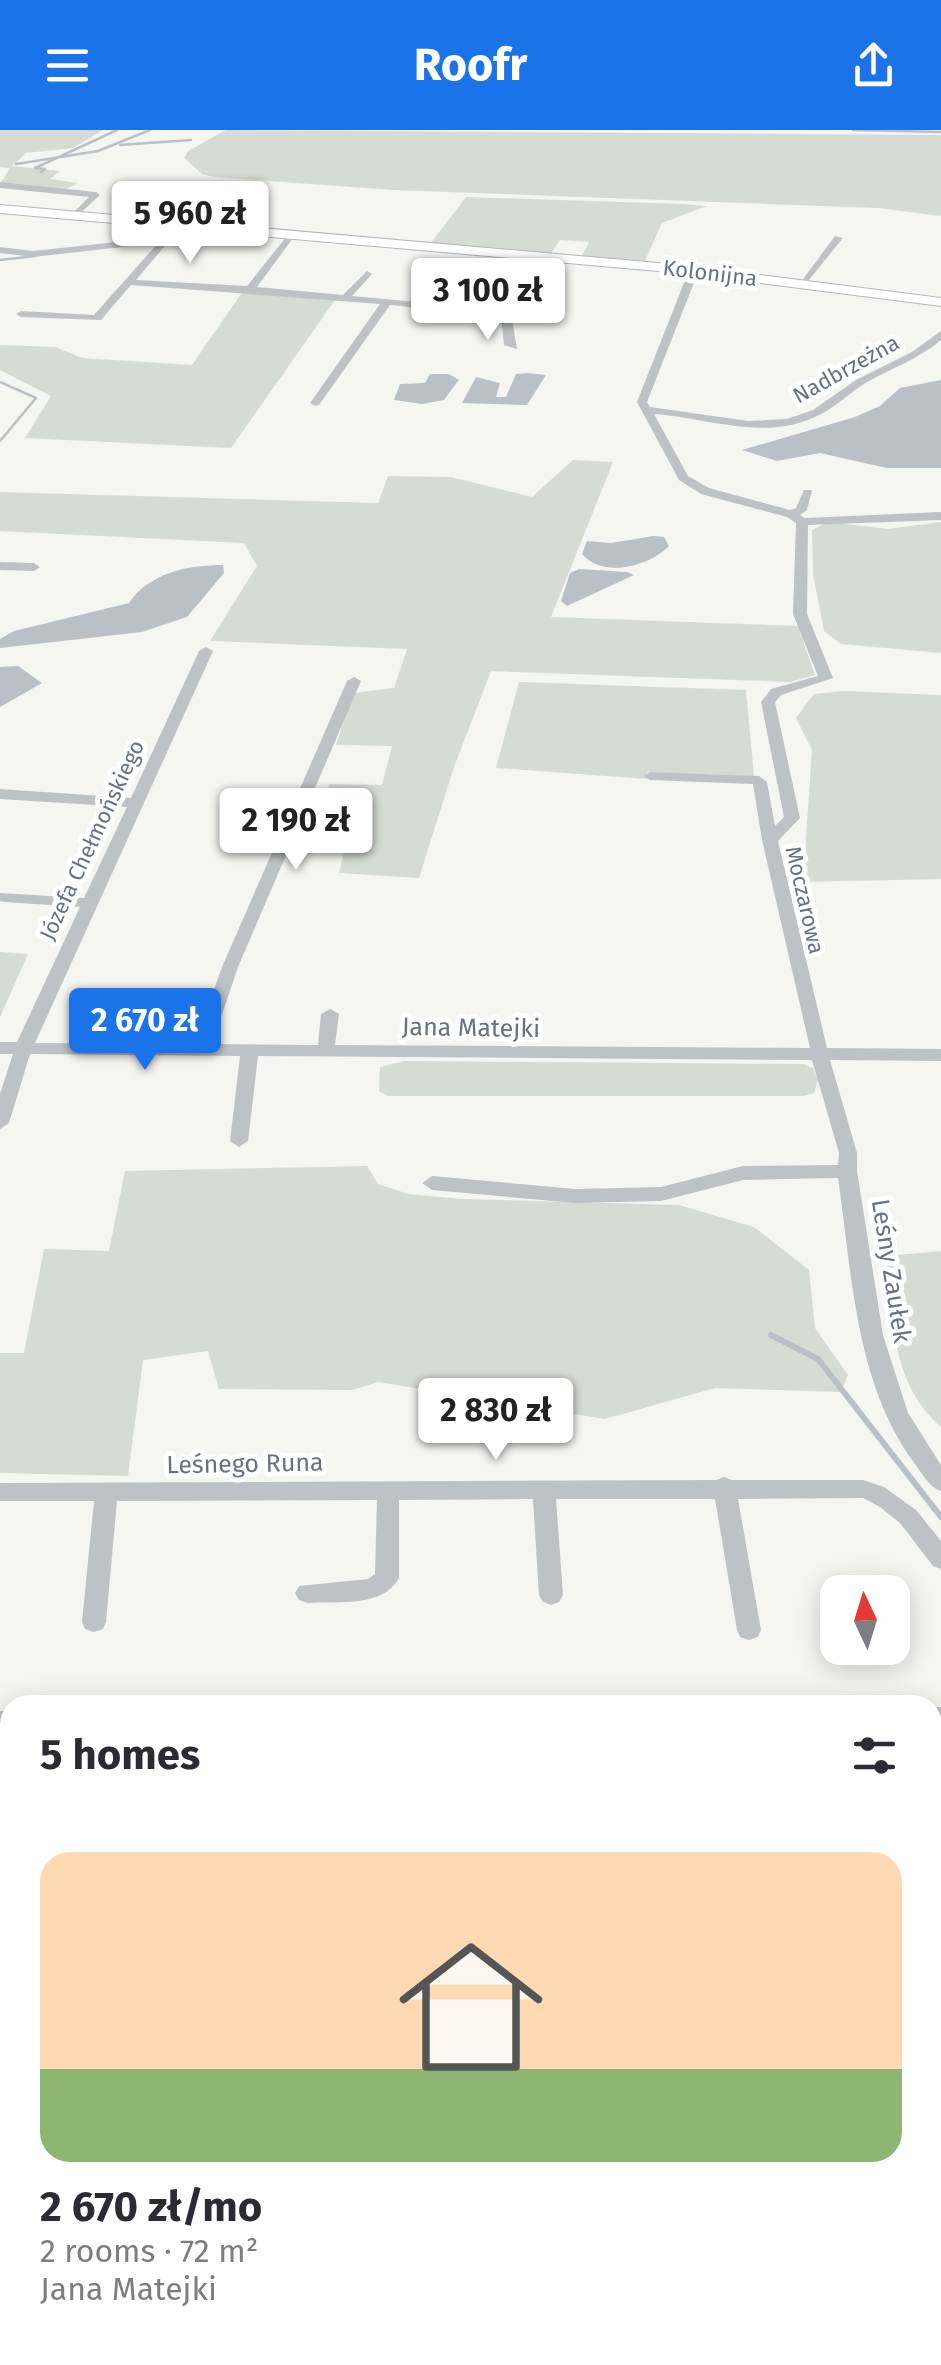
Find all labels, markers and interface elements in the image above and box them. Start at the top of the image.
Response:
icon: menu [40,38,95,93]
text: Roofr [414,38,527,92]
icon: share [846,38,901,93]
pin: 5 960 zł [87,181,293,266]
text: 5 960 zł [134,194,246,232]
street label: Kolonijna [661,254,759,292]
pin: 3 100 zł [385,258,591,343]
text: 3 100 zł [433,271,543,309]
street label: Nadbrzeżna [788,329,904,409]
street label: Józefa Chełmońskiego [34,736,150,944]
pin: 2 190 zł [193,788,399,873]
text: 2 190 zł [242,801,350,839]
street label: Moczarowa [779,843,831,957]
pin: 2 670 zł [42,988,248,1073]
text: 2 670 zł [91,1001,199,1039]
street label: Jana Matejki [402,1012,540,1044]
street label: Leśny Zaułek [865,1197,917,1345]
pin: 2 830 zł [393,1378,599,1463]
text: 2 830 zł [440,1391,552,1429]
street label: Leśnego Runa [166,1448,324,1480]
north arrow [820,1575,910,1665]
map controls [820,1575,910,1665]
icon: filters [847,1728,902,1783]
text: 5 homes [40,1730,200,1780]
icon: home [381,1917,561,2097]
text: 2 670 zł/mo [40,2182,262,2232]
text: 2 rooms · 72 m² [40,2232,258,2270]
text: Jana Matejki [40,2270,217,2308]

